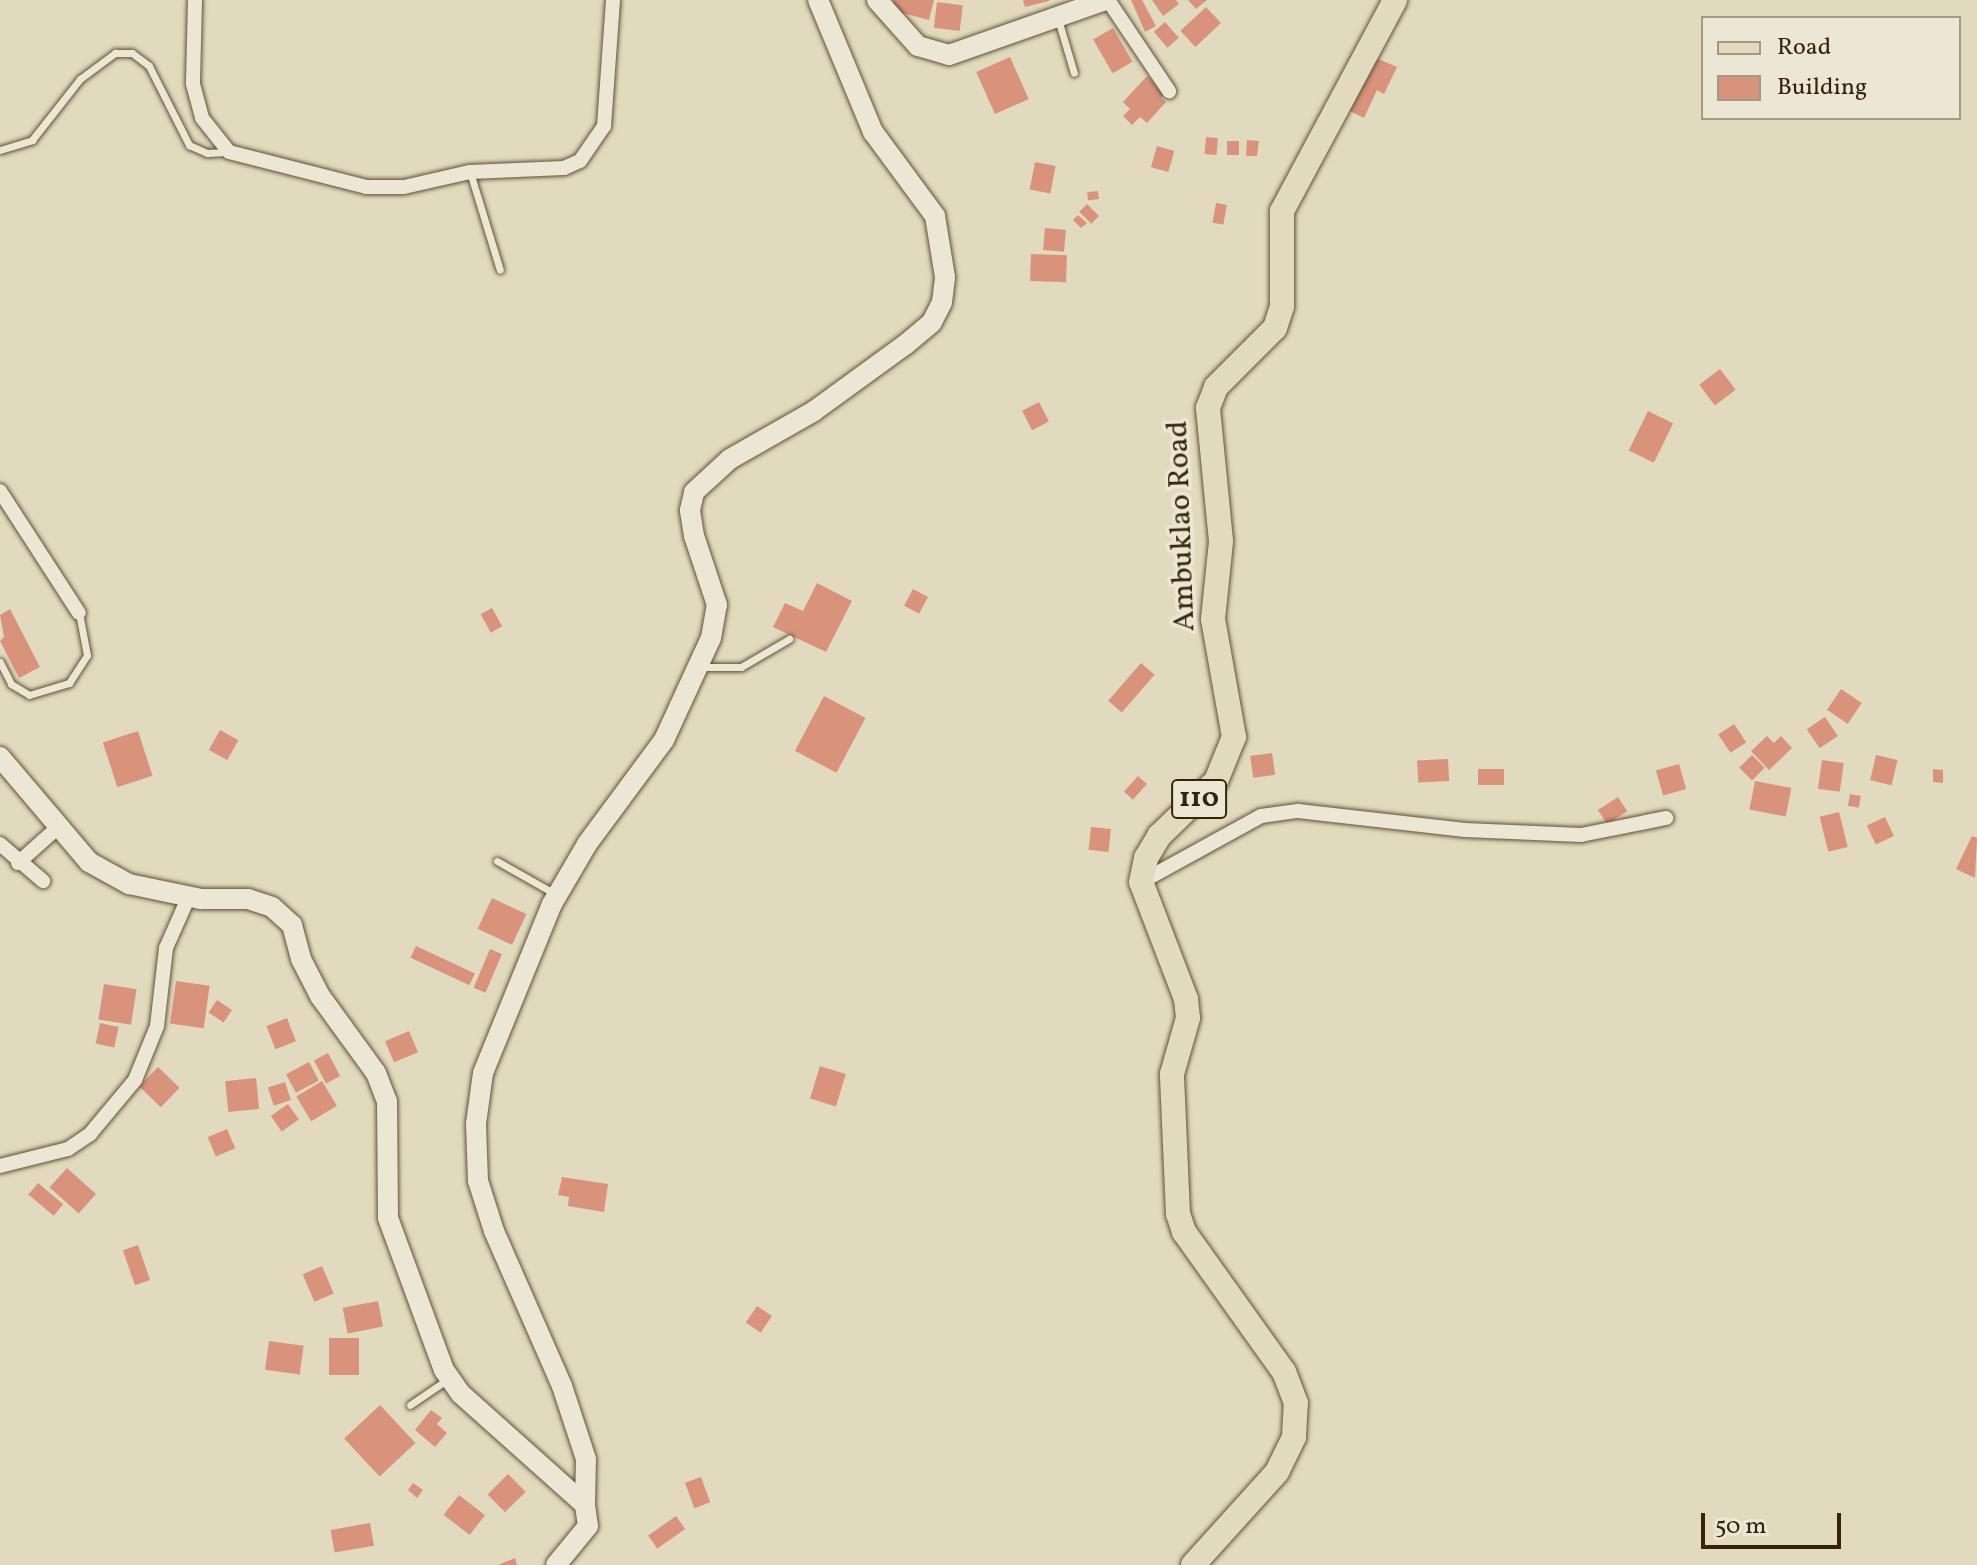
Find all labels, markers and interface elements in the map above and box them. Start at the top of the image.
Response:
legend [1701,16,1961,120]
text: Road [1777,31,1831,65]
text: Building [1777,71,1867,105]
street label: Ambuklao Road [1160,420,1204,632]
road number: 110 [1171,775,1227,823]
scale bar [1705,1497,1845,1547]
text: 50 m [1715,1510,1767,1544]

